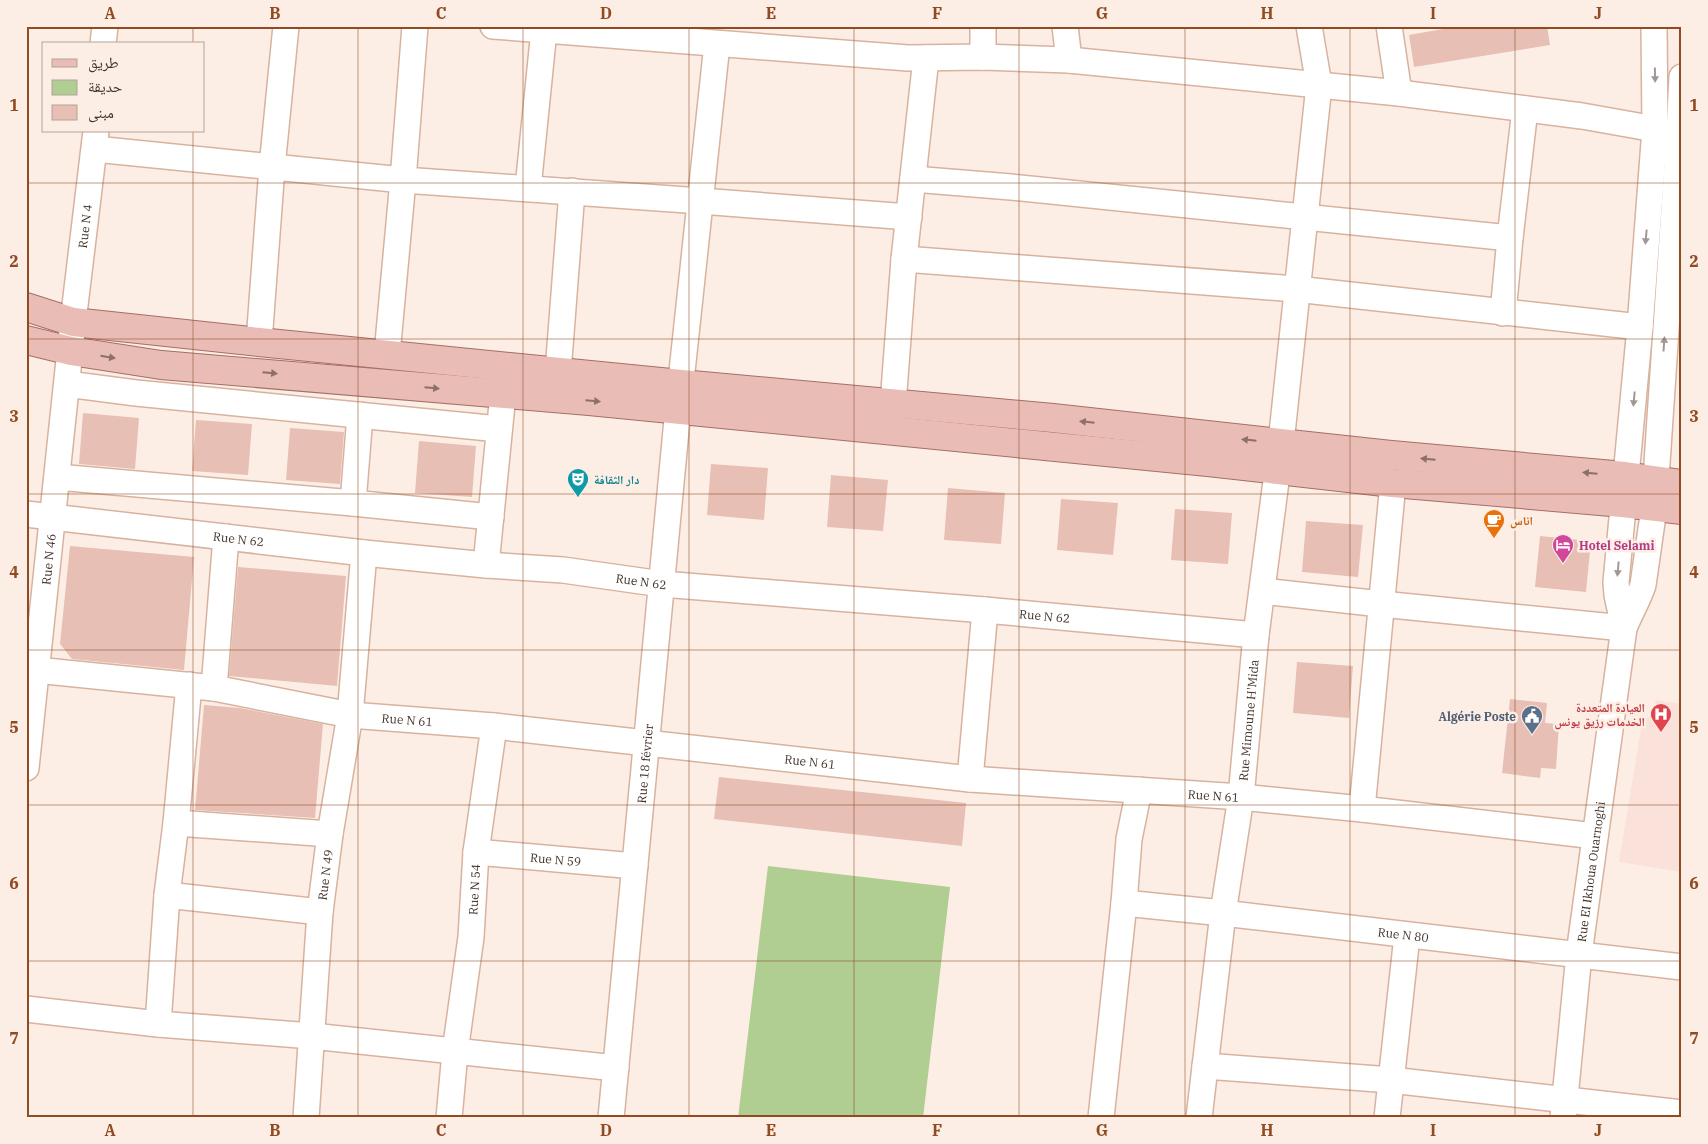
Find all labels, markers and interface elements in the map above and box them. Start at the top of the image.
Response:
text: A [104,3,116,23]
text: B [269,3,281,23]
text: C [436,3,446,23]
text: D [600,3,612,23]
text: E [766,3,776,23]
text: F [932,3,942,23]
text: G [1096,3,1108,23]
text: H [1261,3,1274,23]
text: I [1430,3,1436,23]
text: J [1594,3,1602,23]
legend [42,42,205,132]
text: طريق [88,53,119,73]
one-way arrow [1651,67,1659,83]
text: حديقة [88,77,123,96]
text: 1 [9,95,19,115]
text: 1 [1689,95,1699,115]
text: مبنى [88,103,114,123]
street label: Rue N 4 [74,203,95,249]
one-way arrow [1642,229,1650,245]
text: 2 [9,251,19,271]
text: 2 [1689,251,1699,271]
one-way arrow [1661,336,1669,352]
one-way arrow [101,353,117,361]
one-way arrow [262,370,278,378]
one-way arrow [424,384,440,392]
one-way arrow [1629,391,1637,407]
one-way arrow [586,397,602,405]
text: 3 [9,406,19,426]
text: 3 [1689,406,1699,426]
one-way arrow [1079,418,1095,426]
one-way arrow [1240,436,1256,444]
one-way arrow [1419,454,1435,462]
theatre icon: دار الثقافة [566,467,590,498]
one-way arrow [1581,469,1597,477]
place label: دار الثقافة [594,472,639,487]
cafe icon: اناس [1482,508,1506,539]
place label: اناس [1510,513,1533,529]
street label: Rue N 62 [212,528,265,549]
street label: Rue N 46 [38,533,58,585]
hotel icon: Hotel Selami [1551,533,1575,564]
place label: Hotel Selami [1579,538,1654,553]
text: 4 [9,562,19,582]
one-way arrow [1613,562,1621,578]
text: 4 [1689,562,1699,582]
street label: Rue N 62 [615,570,667,592]
street label: Rue N 62 [1019,606,1071,625]
street label: Rue Mimoune H'Mida [1235,658,1261,782]
place label: العيادة المتعددة الخدمات رزيق يونس [1554,700,1645,730]
hospital icon: العيادة المتعددة الخدمات رزيق يونس [1649,702,1673,733]
public building icon: Algérie Poste [1520,704,1544,735]
place label: Algérie Poste [1439,709,1516,724]
street label: Rue N 61 [381,710,433,729]
text: 5 [9,717,19,737]
text: 5 [1689,717,1699,737]
street label: Rue 18 février [633,723,656,804]
street label: Rue N 61 [784,751,836,771]
street label: Rue N 61 [1187,786,1240,804]
street label: Rue EI Ikhoua Ouarnoghi [1573,800,1608,943]
street label: Rue N 49 [314,848,335,901]
street label: Rue N 59 [530,849,582,869]
street label: Rue N 54 [465,863,483,915]
text: 6 [9,873,19,893]
text: 6 [1689,873,1699,893]
street label: Rue N 80 [1377,924,1430,945]
text: 7 [9,1028,19,1048]
text: 7 [1689,1028,1699,1048]
text: A [104,1120,116,1140]
text: B [269,1120,281,1140]
text: C [436,1120,446,1140]
text: D [600,1120,612,1140]
text: E [766,1120,776,1140]
text: F [932,1120,942,1140]
text: G [1096,1120,1108,1140]
text: H [1261,1120,1274,1140]
text: I [1430,1120,1436,1140]
text: J [1594,1120,1602,1140]

